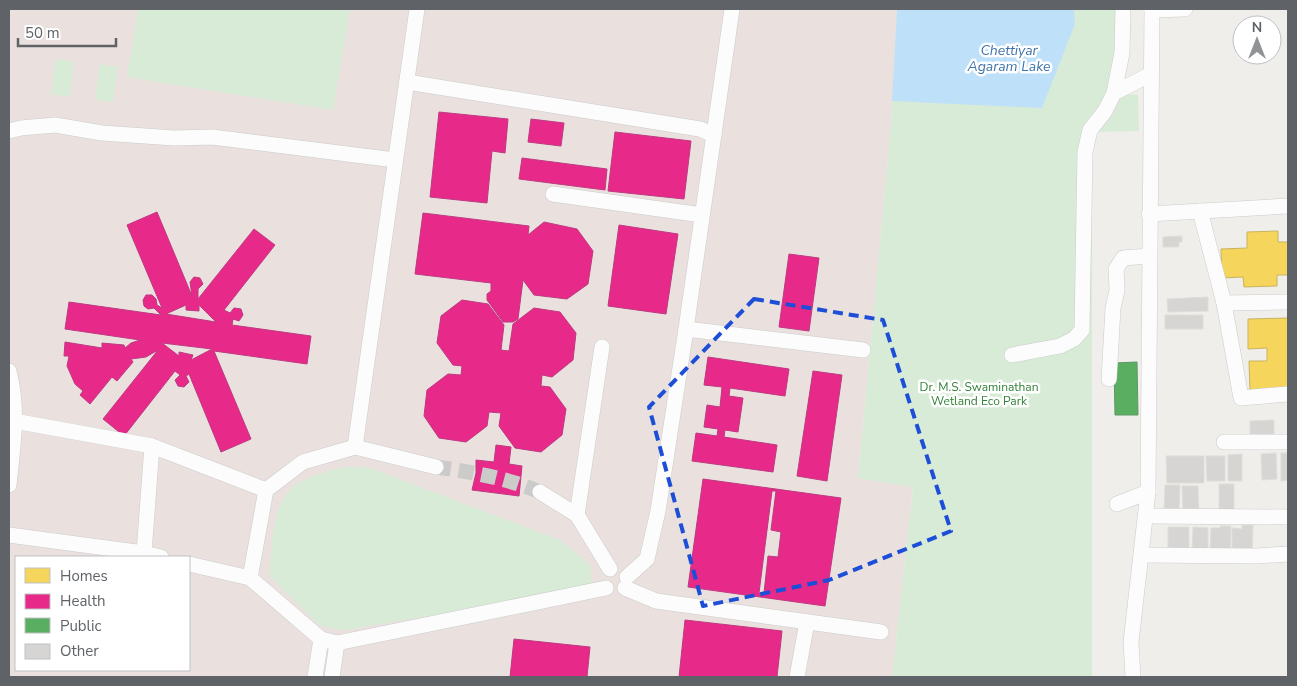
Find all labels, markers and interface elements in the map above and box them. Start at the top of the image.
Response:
scale bar [18,15,115,47]
north arrow [1232,15,1282,65]
text: N [1252,18,1262,37]
text: 50 m [25,23,60,43]
water label: Chettiyar Agaram Lake [967,41,1051,76]
park label: Dr. M.S. Swaminathan Wetland Eco Park [919,379,1039,409]
legend [15,556,190,671]
text: Homes [60,566,108,586]
text: Health [60,591,105,611]
text: Public [60,616,101,636]
text: Other [60,641,99,661]

